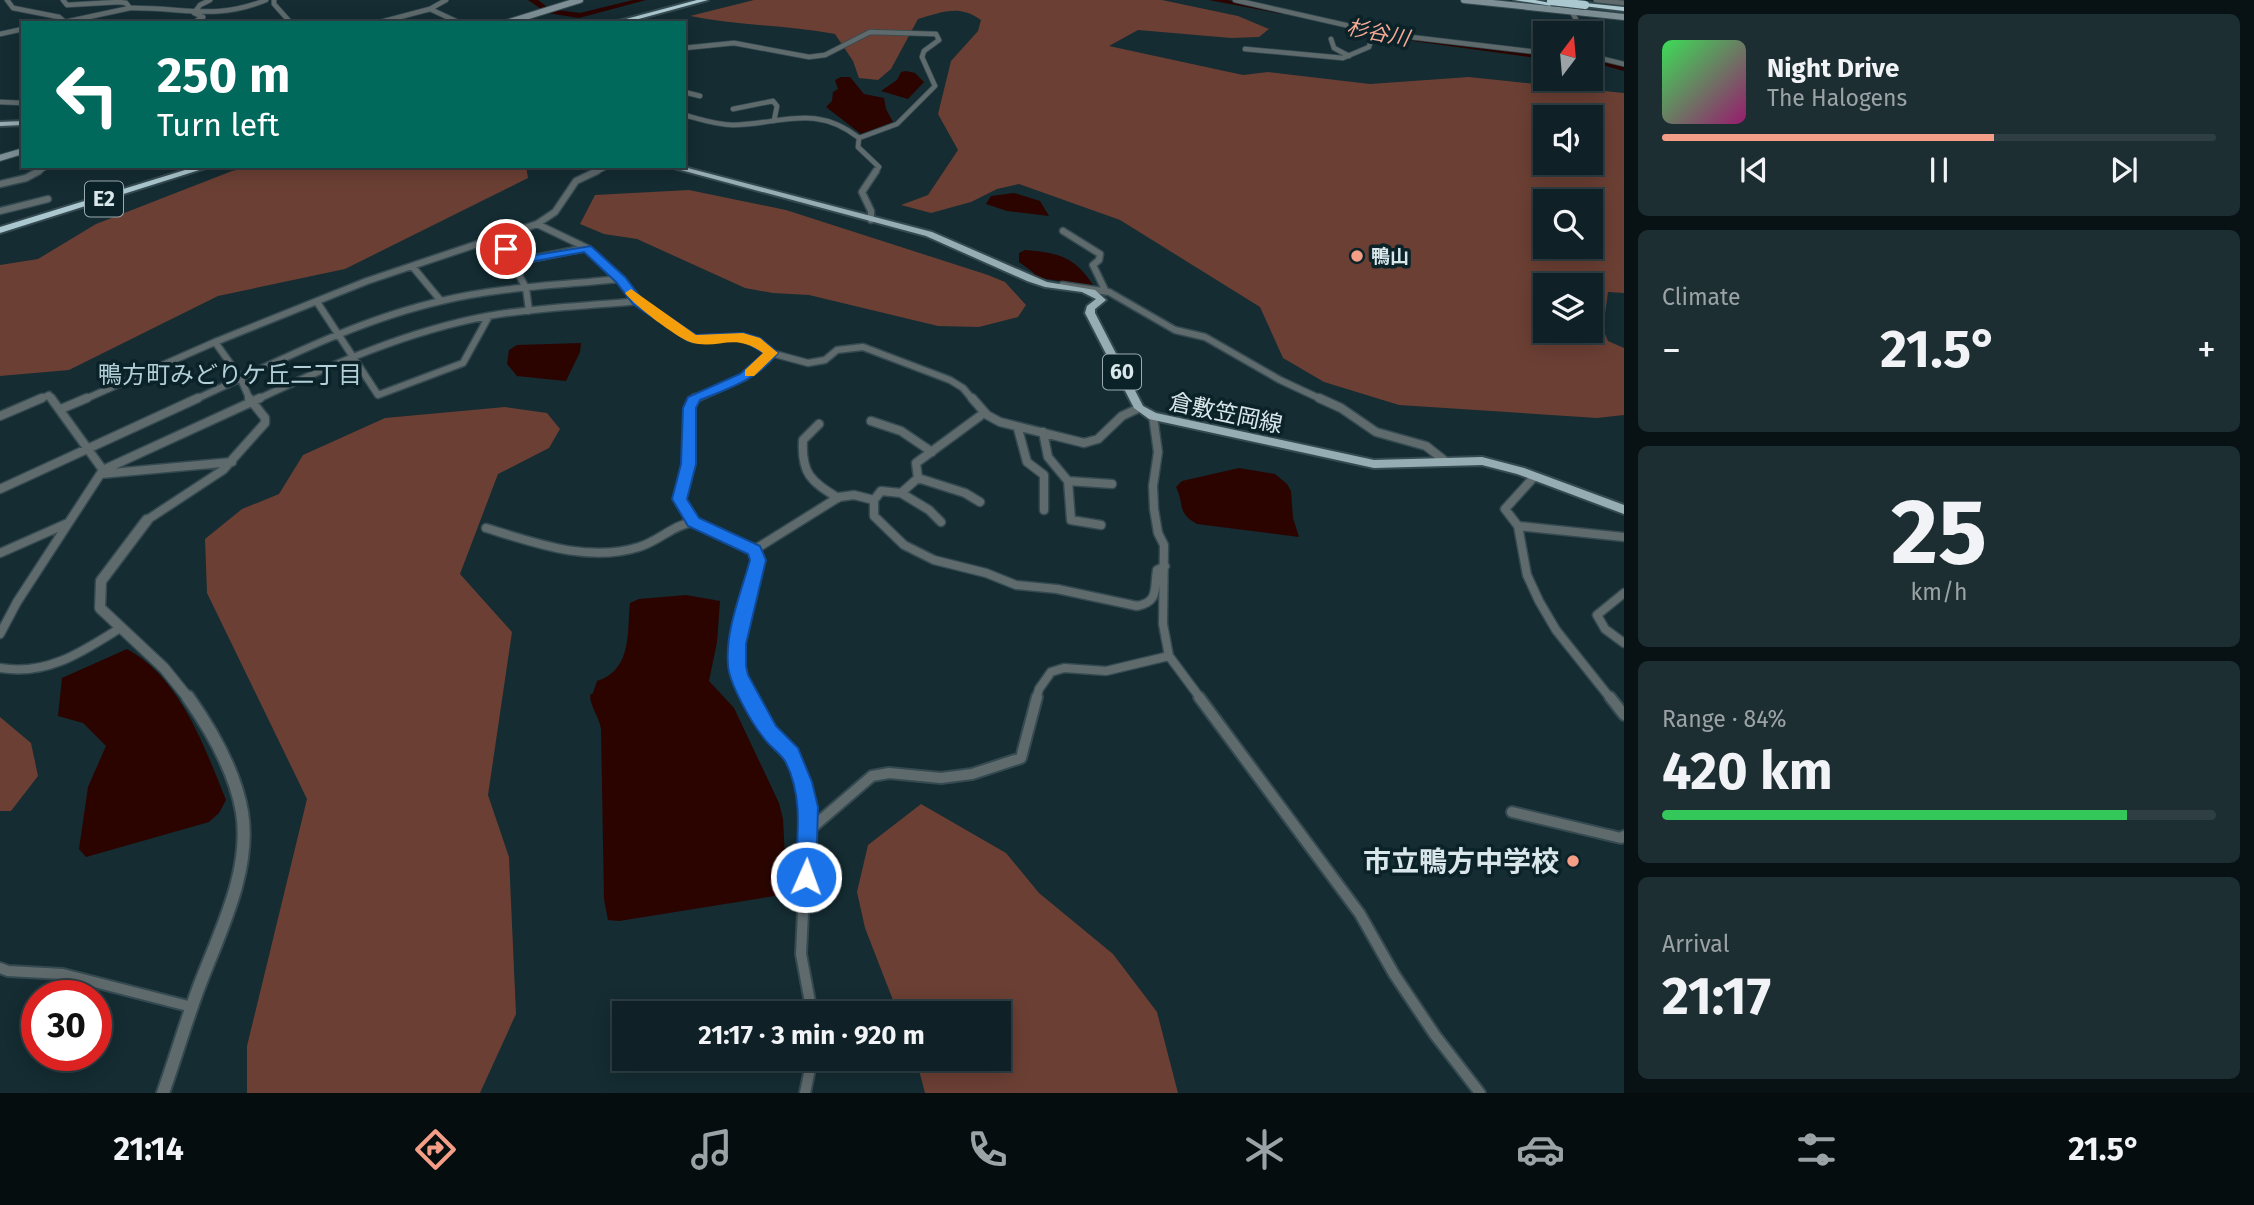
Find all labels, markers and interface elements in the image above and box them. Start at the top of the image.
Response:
water label: 杉谷川 [1345,14,1413,52]
north arrow [1533,21,1603,91]
map controls [1533,21,1603,343]
text: 250 m [157,46,290,105]
icon: left [42,49,133,140]
text: Night Drive [1767,53,1899,84]
text: The Halogens [1767,84,1907,112]
button: sound [1533,105,1603,175]
text: Turn left [157,106,279,144]
icon: previous [1735,151,1773,189]
icon: pause [1920,151,1958,189]
icon: next [2105,151,2143,189]
road number: E2 [85,182,123,216]
button: search [1533,189,1603,259]
pin [476,219,536,279]
icon: arrive [487,230,525,268]
place label: 鴨山 [1371,245,1409,268]
marker: 鴨山 [1349,248,1365,264]
button: layers [1533,273,1603,343]
text: Climate [1662,283,1741,311]
text: 21.5° [1880,318,1998,381]
text: − [1662,327,1681,373]
text: + [2197,327,2216,373]
road number: 60 [1103,354,1141,390]
district label: 鴨方町みどりケ丘二丁目 [98,361,362,389]
street label: 倉敷笠岡線 [1167,387,1285,439]
text: 25 [1891,478,1987,587]
text: km/h [1911,578,1967,606]
text: Range · 84% [1662,705,1787,733]
text: 420 km [1662,740,1833,803]
position arrow [769,840,843,914]
place label: 市立鴨方中学校 [1363,845,1559,878]
marker: 市立鴨方中学校 [1565,853,1581,869]
text: Arrival [1662,930,1729,958]
text: 21:17 [1662,965,1771,1028]
speed limit sign: 30 [21,980,112,1071]
text: 21:17 · 3 min · 920 m [698,1020,925,1051]
icon: directions [411,1125,460,1174]
icon: music [687,1125,736,1174]
icon: phone [963,1125,1012,1174]
icon: climate [1240,1125,1289,1174]
icon: car [1516,1125,1565,1174]
icon: filters [1792,1125,1841,1174]
text: 21:14 [114,1130,184,1168]
text: 21.5° [2068,1130,2140,1168]

